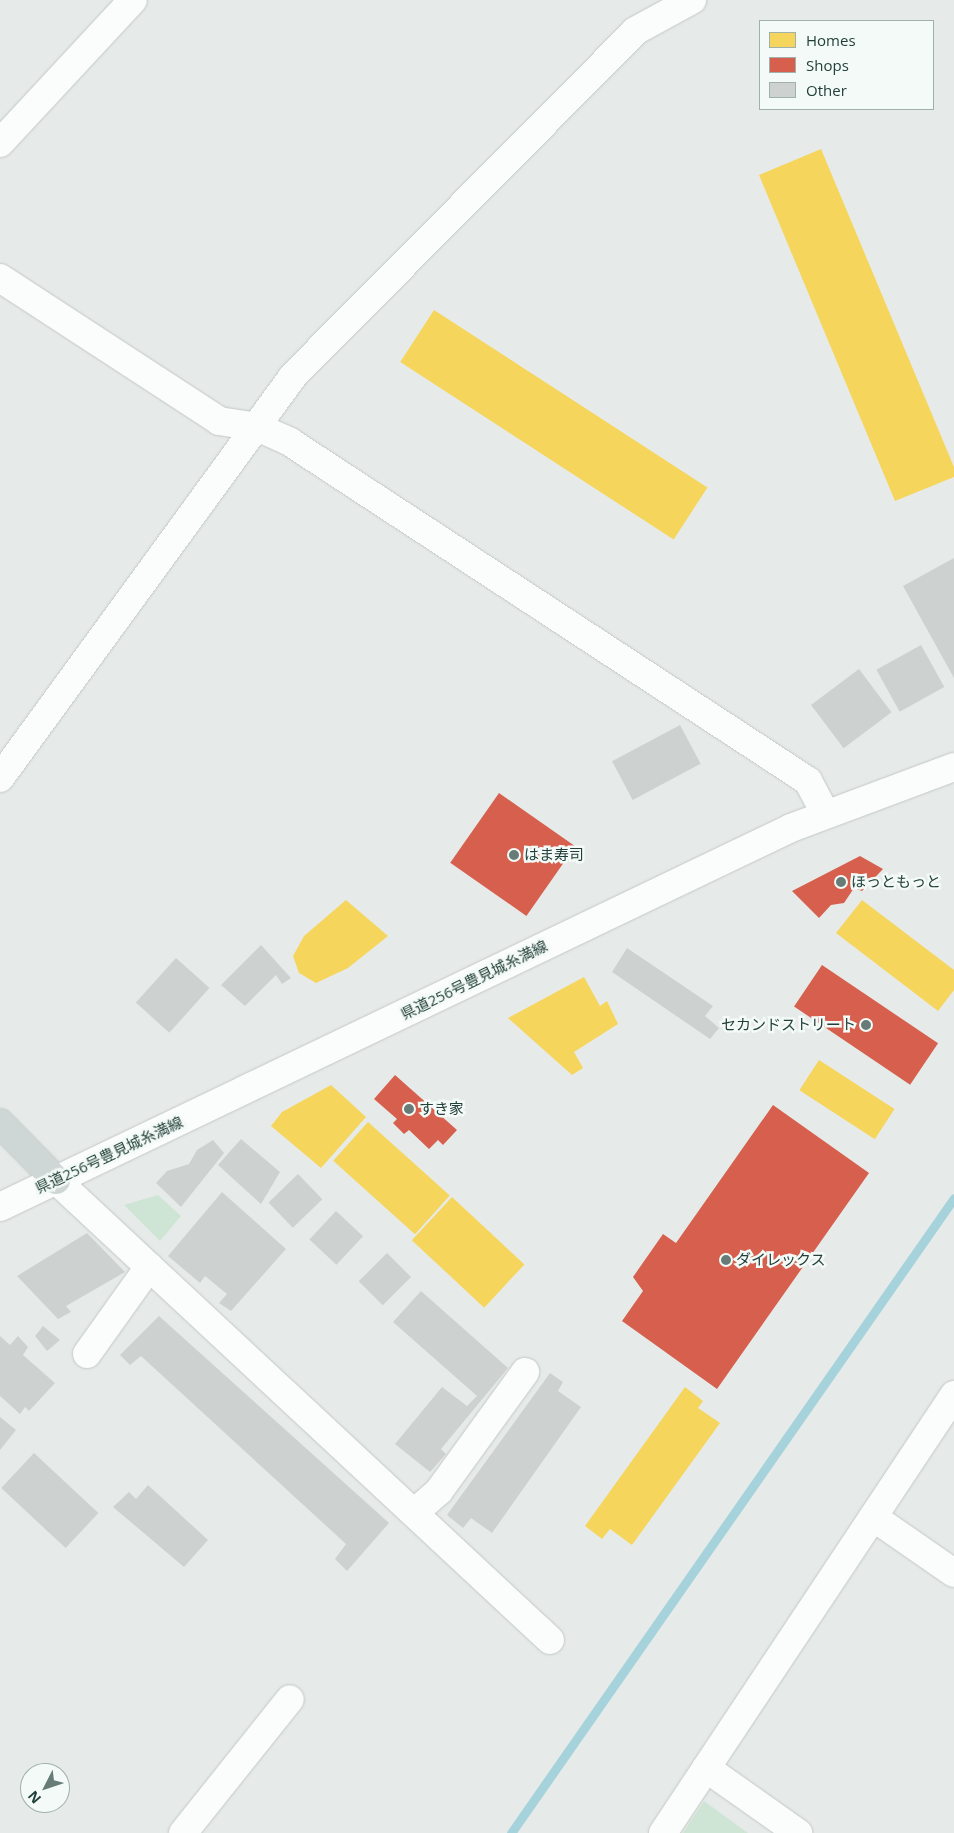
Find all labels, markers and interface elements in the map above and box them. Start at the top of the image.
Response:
legend [759,20,934,110]
text: Homes [806,30,856,50]
text: Shops [806,55,849,75]
text: Other [806,80,847,100]
place label: はま寿司 [524,846,584,864]
marker: はま寿司 [508,849,520,861]
place label: ほっともっと [851,873,941,891]
marker: ほっともっと [835,876,847,888]
street label: 県道256号豊見城糸満線 [398,937,550,1023]
place label: セカンドストリート [721,1016,856,1034]
marker: セカンドストリート [860,1019,872,1031]
place label: すき家 [419,1100,464,1118]
marker: すき家 [403,1103,415,1115]
street label: 県道256号豊見城糸満線 [32,1113,186,1197]
place label: ダイレックス [736,1251,826,1269]
marker: ダイレックス [720,1254,732,1266]
north arrow [20,1763,70,1813]
text: N [23,1787,45,1808]

